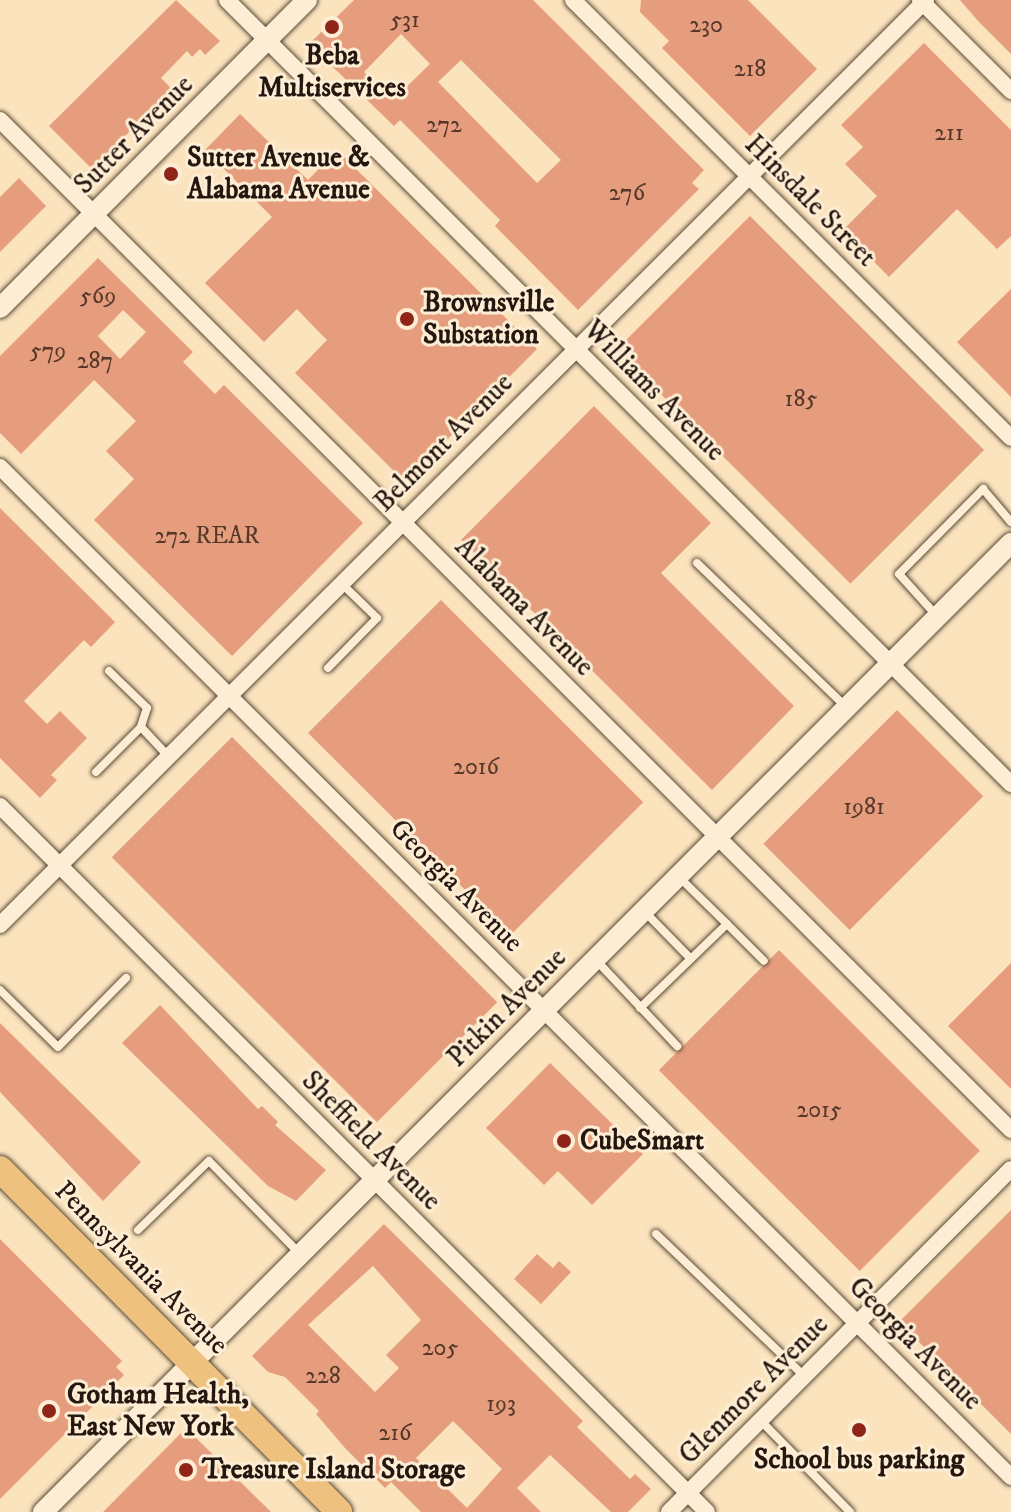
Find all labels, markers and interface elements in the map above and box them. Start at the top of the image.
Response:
house number: 531 [390,7,420,35]
house number: 230 [689,12,723,40]
marker: Beba Multiservices [323,18,341,36]
place label: Beba Multiservices [258,39,406,105]
house number: 218 [734,56,766,84]
street label: Sutter Avenue [67,68,201,202]
house number: 272 [426,112,462,140]
house number: 211 [934,120,964,148]
street label: Hinsdale Street [737,128,883,274]
place label: Sutter Avenue & Alabama Avenue [187,141,370,207]
marker: Sutter Avenue & Alabama Avenue [162,165,180,183]
house number: 276 [609,180,645,208]
house number: 569 [80,283,116,311]
place label: Brownsville Substation [423,286,554,352]
marker: Brownsville Substation [398,310,416,328]
street label: Williams Avenue [576,313,732,469]
house number: 579 [30,338,66,366]
house number: 287 [77,348,113,376]
street label: Belmont Avenue [368,367,520,519]
house number: 185 [785,386,817,414]
house number: 272 REAR [155,523,259,551]
street label: Alabama Avenue [447,530,601,684]
house number: 2016 [453,754,499,782]
house number: 1981 [843,794,885,822]
street label: Georgia Avenue [382,812,530,960]
street label: Pitkin Avenue [440,941,574,1075]
street label: Sheffield Avenue [294,1064,448,1218]
house number: 2015 [796,1097,842,1125]
place label: CubeSmart [580,1124,704,1158]
marker: CubeSmart [555,1132,573,1150]
street label: Pennsylvania Avenue [47,1174,235,1362]
street label: Georgia Avenue [841,1270,989,1418]
street label: Glenmore Avenue [672,1308,836,1472]
house number: 205 [422,1335,458,1363]
house number: 228 [305,1363,341,1391]
place label: Gotham Health, East New York [67,1378,249,1444]
house number: 193 [486,1391,516,1419]
marker: Gotham Health, East New York [38,1400,60,1422]
house number: 216 [378,1420,412,1448]
marker: School bus parking [850,1421,868,1439]
place label: School bus parking [754,1443,964,1477]
place label: Treasure Island Storage [202,1453,466,1487]
marker: Treasure Island Storage [177,1461,195,1479]

